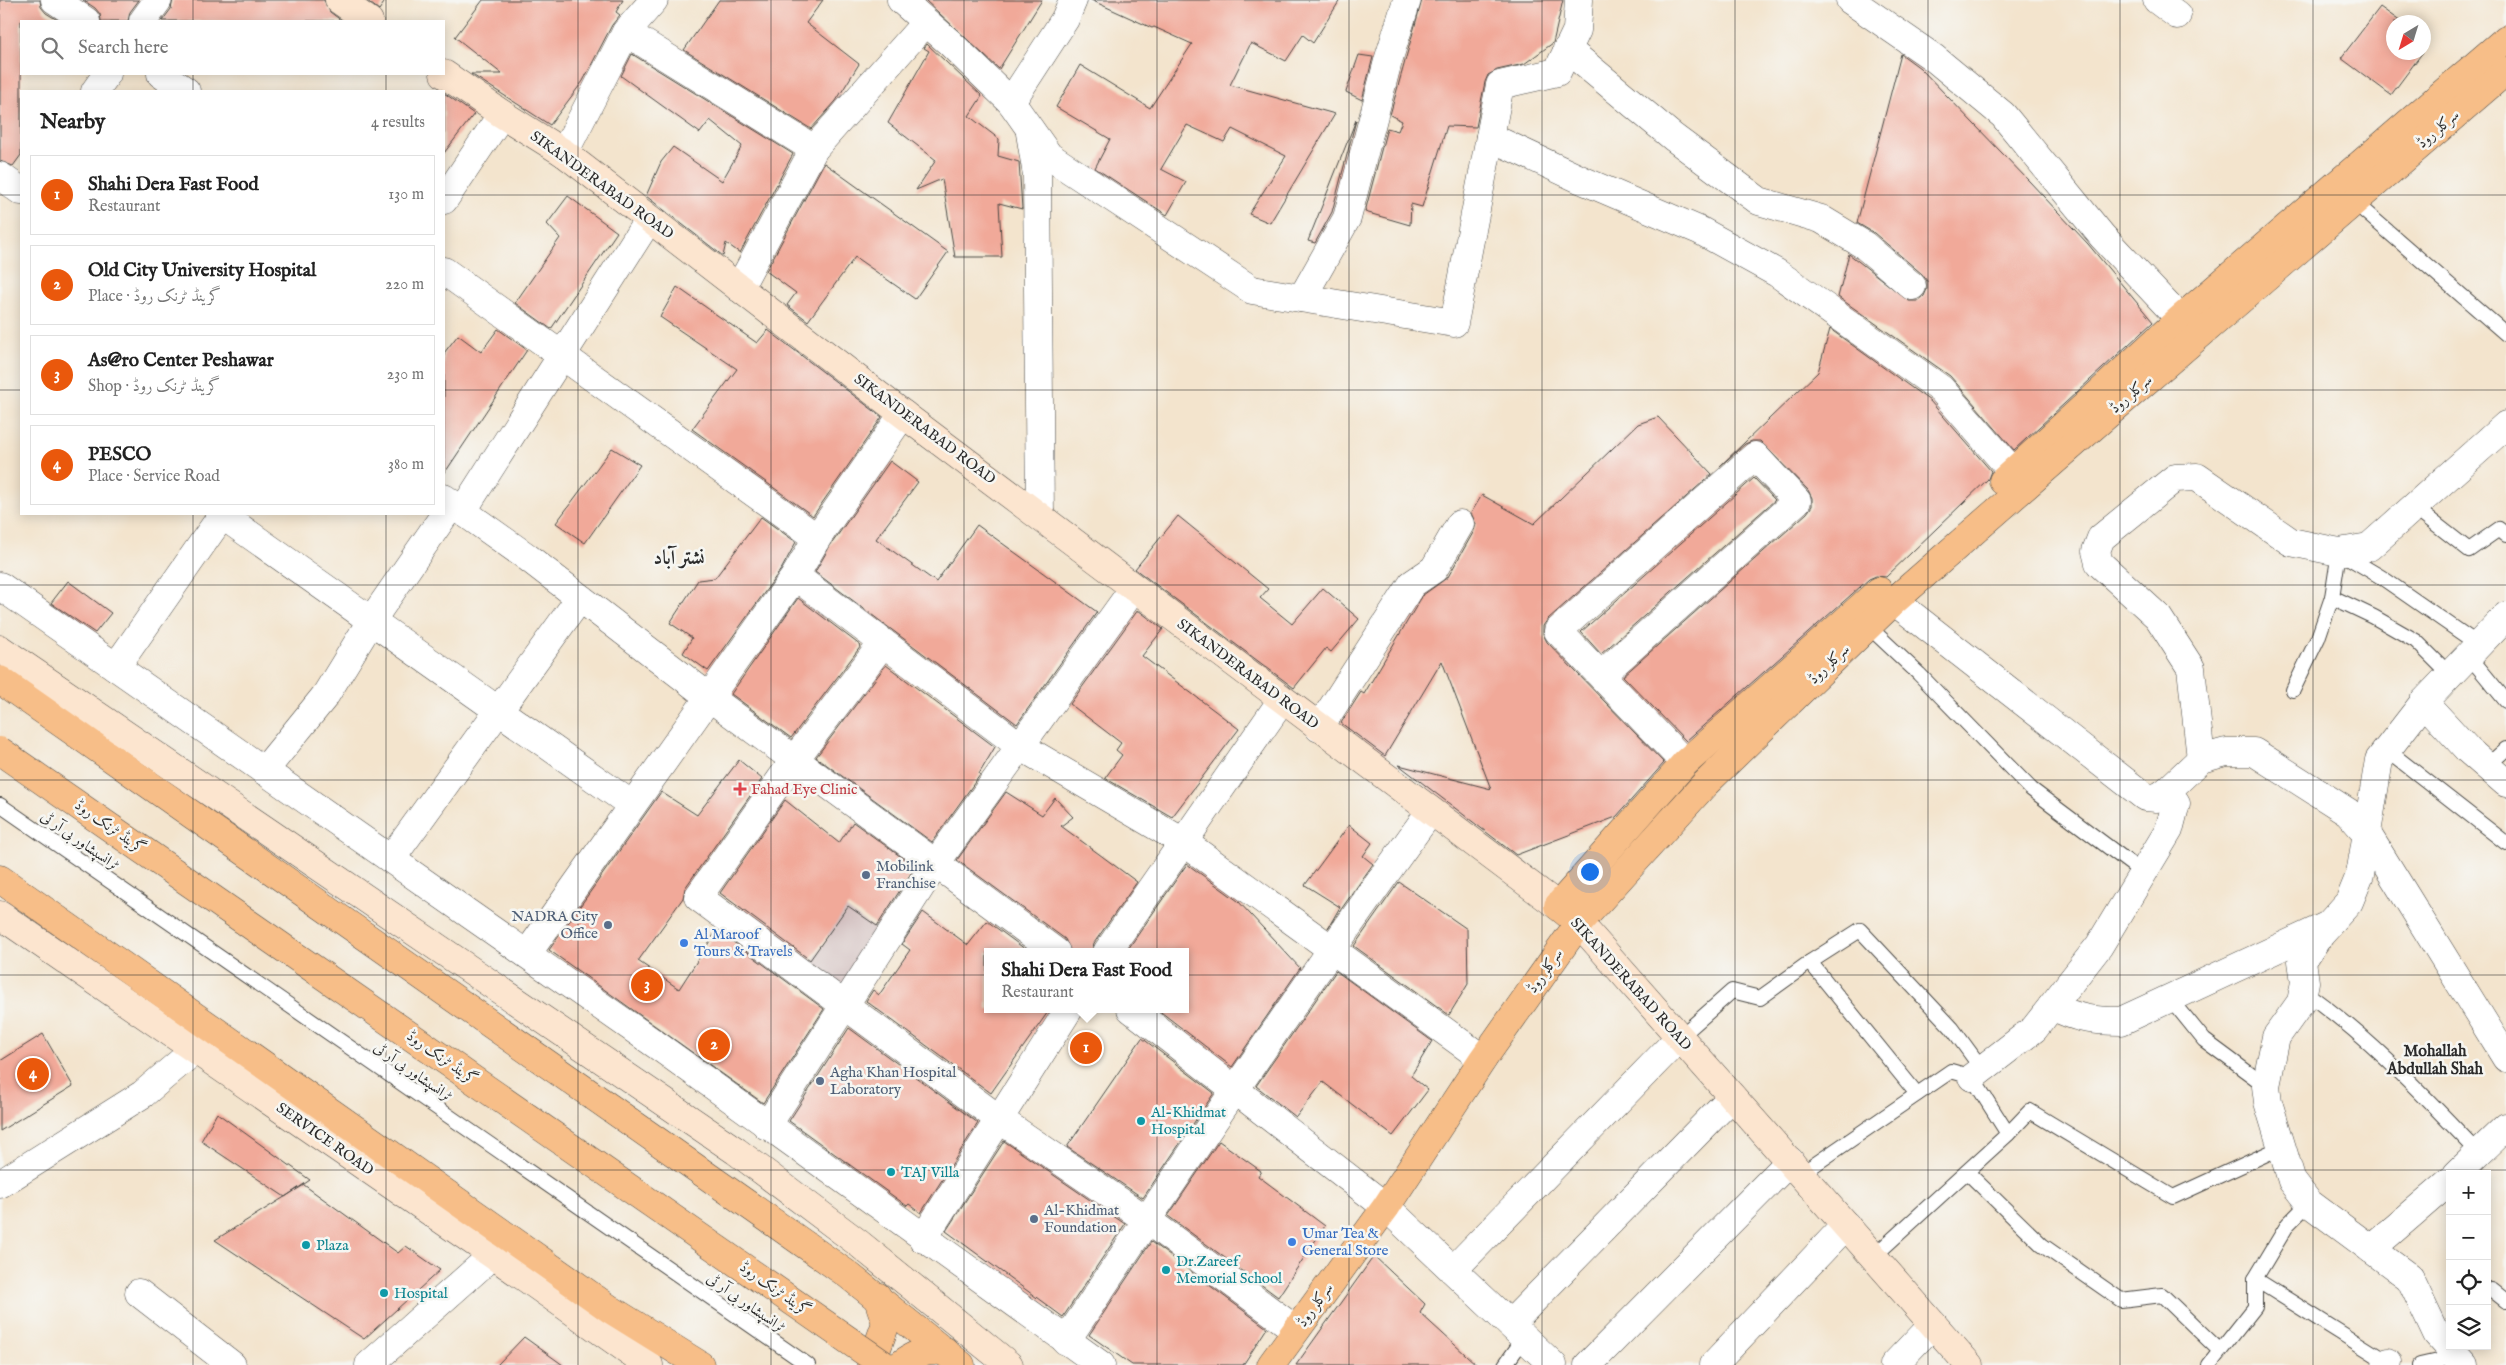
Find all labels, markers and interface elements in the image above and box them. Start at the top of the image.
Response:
north arrow [2386,15,2431,60]
search box [20,20,445,75]
icon: search [38,34,66,62]
text: Search here [78,36,169,60]
street label: سرکلر روڈ [2413,105,2463,153]
text: Nearby [40,109,105,136]
text: 4 results [371,113,425,133]
street label: SIKANDERABAD ROAD [527,127,677,243]
text: Shahi Dera Fast Food [88,173,259,197]
text: 1 [54,185,60,205]
text: 130 m [388,185,424,205]
text: Restaurant [88,197,161,217]
text: Old City University Hospital [88,259,316,283]
text: 2 [53,275,61,295]
text: 220 m [385,275,424,295]
text: Place · گرینڈ ٹرنک روڈ [88,287,221,307]
text: As@ro Center Peshawar [88,349,274,373]
text: 3 [54,365,60,385]
text: 230 m [387,365,424,385]
street label: SIKANDERABAD ROAD [850,369,1000,489]
street label: سرکلر روڈ [2106,370,2156,418]
text: Shop · گرینڈ ٹرنک روڈ [88,377,220,397]
text: PESCO [88,443,151,467]
text: 4 [53,455,61,475]
text: 380 m [388,455,424,475]
text: Place · Service Road [88,467,220,487]
district label: نشتر آباد [653,545,705,571]
street label: SIKANDERABAD ROAD [1173,614,1323,734]
street label: سرکلر روڈ [1804,640,1854,688]
place label: Fahad Eye Clinic [751,780,857,799]
marker: Fahad Eye Clinic [733,782,747,796]
street label: گرینڈ ٹرنک روڈ [71,795,150,858]
street label: ٹرانسپشاور بی آر ٹی [36,807,123,876]
place label: Mobilink Franchise [876,857,936,893]
your location [1577,859,1603,885]
marker: Mobilink Franchise [860,869,872,881]
place label: NADRA City Office [511,907,599,943]
street label: SIKANDERABAD ROAD [1566,914,1696,1054]
marker: NADRA City Office [602,919,614,931]
place label: Al Maroof Tours & Travels [693,925,792,961]
marker: Al Maroof Tours & Travels [678,937,690,949]
street label: سرکلر روڈ [1523,945,1567,997]
popup [984,948,1189,1013]
text: Shahi Dera Fast Food [1001,959,1172,983]
pin: 3 [631,966,663,1004]
text: Restaurant [1001,983,1074,1003]
street label: گرینڈ ٹرنک روڈ [403,1026,482,1089]
pin: 2 [698,1026,730,1064]
pin: 1 [1070,1029,1102,1067]
street label: ٹرانسپشاور بی آر ٹی [369,1038,456,1107]
district label: Mohallah Abdullah Shah [2386,1042,2484,1080]
pin: 4 [17,1055,49,1093]
place label: Agha Khan Hospital Laboratory [829,1063,957,1099]
marker: Agha Khan Hospital Laboratory [814,1075,826,1087]
street label: SERVICE ROAD [273,1098,377,1180]
place label: Al-Khidmat Hospital [1150,1103,1226,1139]
marker: Al-Khidmat Hospital [1135,1115,1147,1127]
place label: TAJ Villa [901,1163,960,1182]
marker: TAJ Villa [885,1166,897,1178]
map controls [2446,1170,2491,1350]
button: + [2446,1170,2491,1215]
place label: Al-Khidmat Foundation [1043,1201,1119,1237]
marker: Al-Khidmat Foundation [1028,1213,1040,1225]
button: − [2446,1215,2491,1260]
place label: Umar Tea & General Store [1302,1224,1388,1260]
place label: Plaza [316,1236,349,1255]
marker: Umar Tea & General Store [1286,1236,1298,1248]
marker: Plaza [300,1239,312,1251]
place label: Dr.Zareef Memorial School [1176,1252,1283,1288]
street label: گرینڈ ٹرنک روڈ [736,1257,815,1320]
button: locate [2446,1260,2491,1305]
marker: Dr.Zareef Memorial School [1160,1264,1172,1276]
street label: ٹرانسپشاور بی آر ٹی [702,1269,789,1338]
street label: سرکلر روڈ [1293,1279,1337,1331]
place label: Hospital [394,1284,449,1303]
marker: Hospital [378,1287,390,1299]
button: layers [2446,1305,2491,1350]

